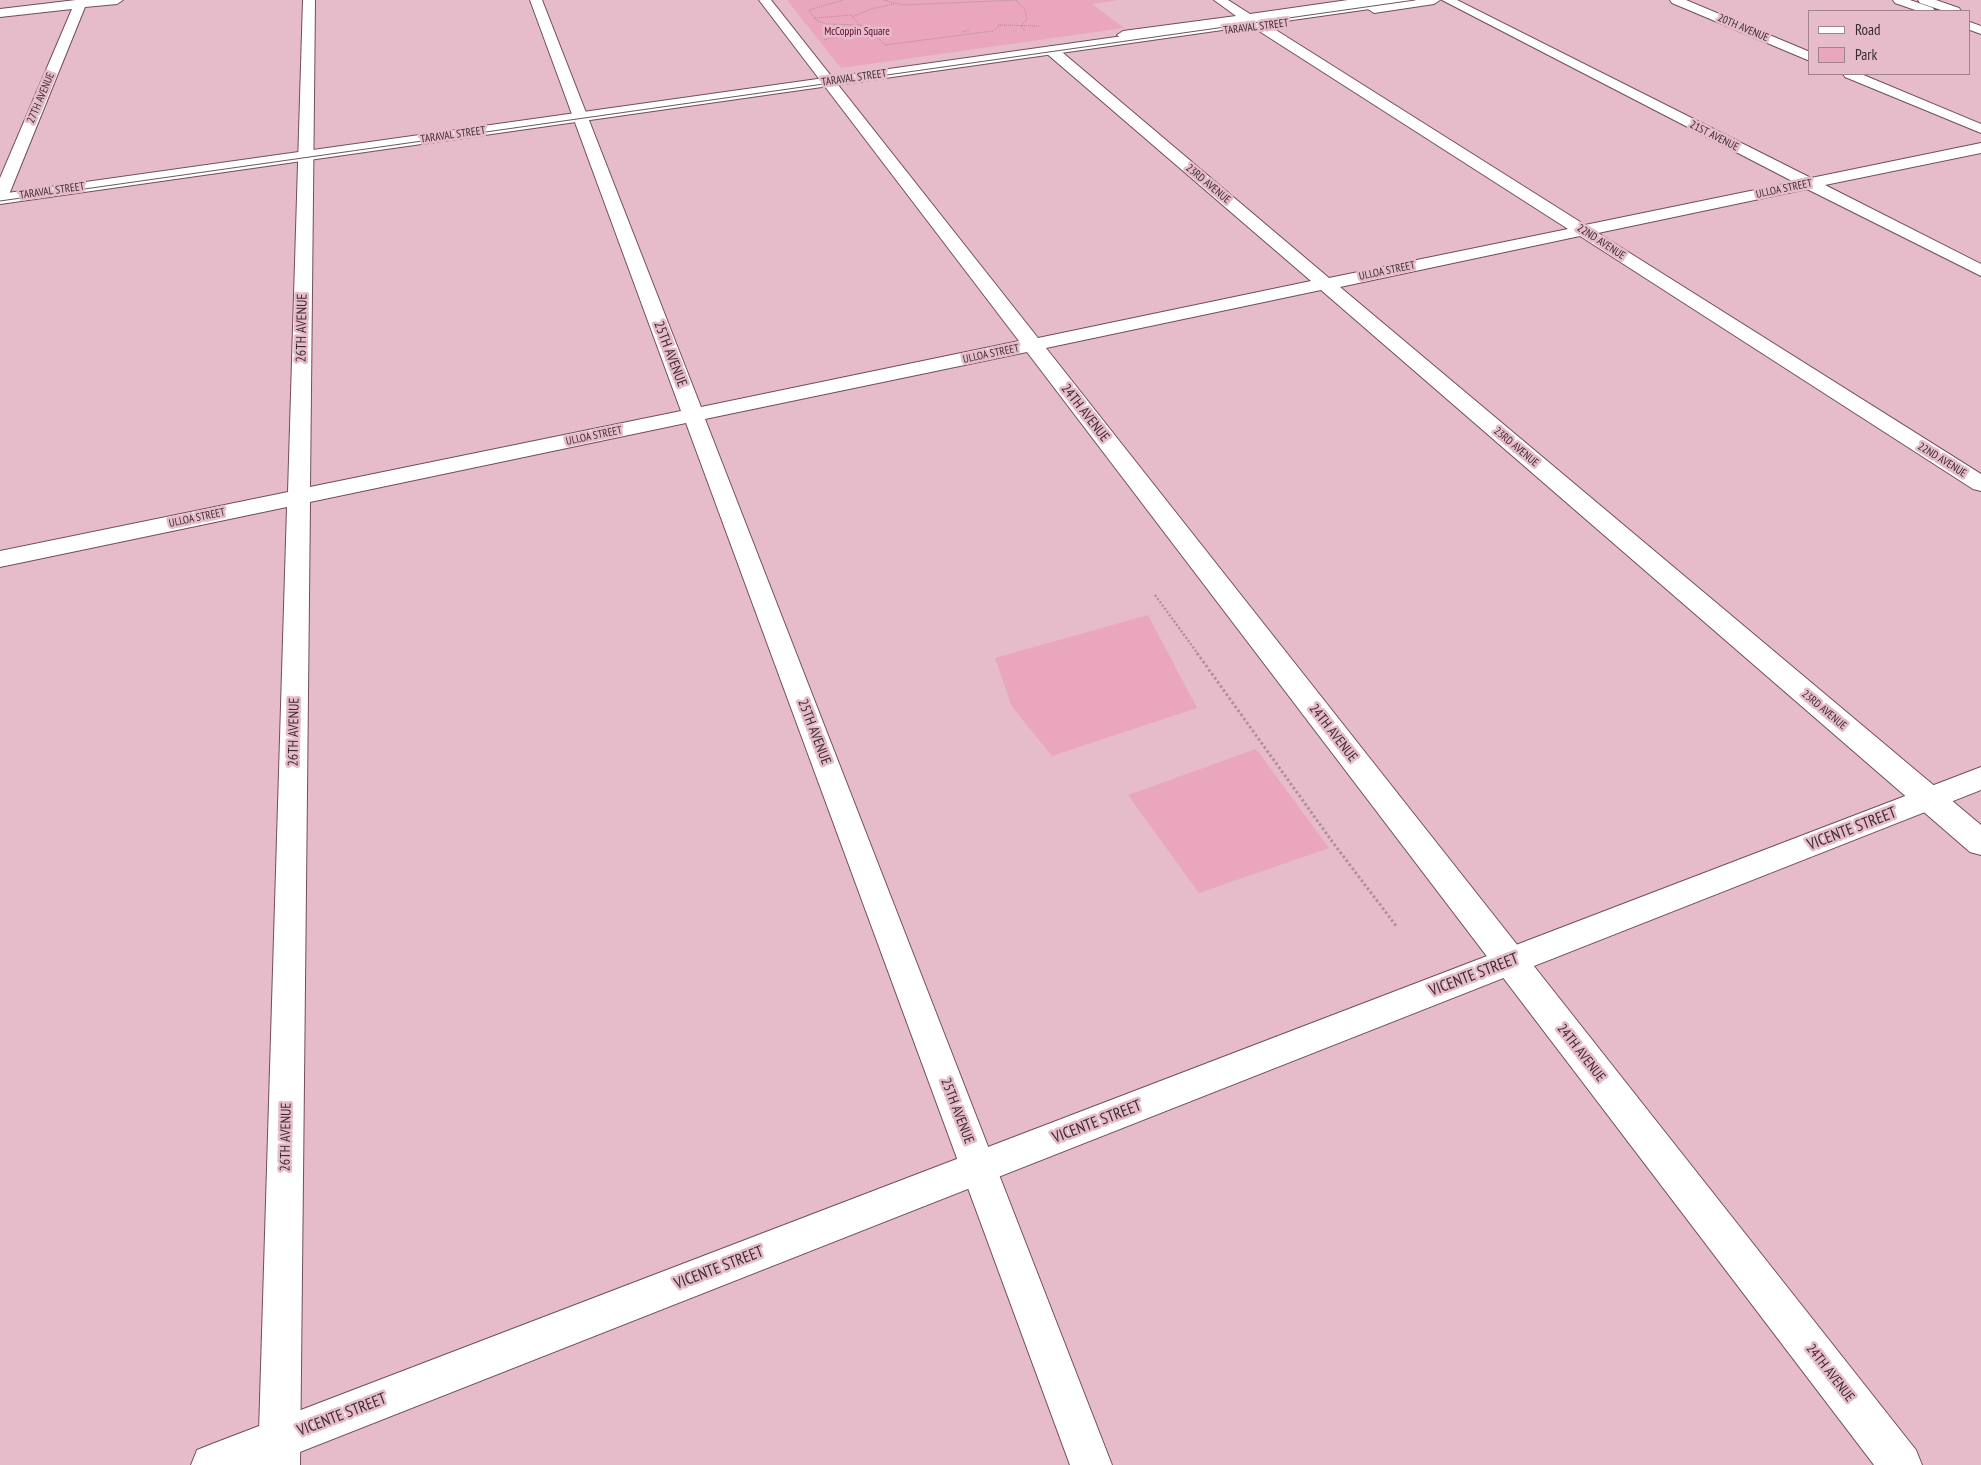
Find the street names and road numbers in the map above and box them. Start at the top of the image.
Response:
street label: 20TH AVENUE [1716,11,1770,45]
street label: TARAVAL STREET [1223,16,1289,38]
street label: TARAVAL STREET [821,67,887,89]
street label: 27TH AVENUE [24,71,58,125]
street label: 21ST AVENUE [1687,118,1741,154]
street label: TARAVAL STREET [420,124,486,146]
street label: 23RD AVENUE [1183,162,1233,206]
street label: ULLOA STREET [1755,177,1813,201]
street label: TARAVAL STREET [19,180,85,202]
street label: 22ND AVENUE [1574,222,1628,262]
street label: ULLOA STREET [1358,259,1416,283]
street label: 26TH AVENUE [293,293,311,363]
street label: 25TH AVENUE [650,319,690,389]
street label: ULLOA STREET [962,342,1020,366]
street label: 24TH AVENUE [1057,381,1113,445]
street label: ULLOA STREET [565,424,623,448]
street label: 23RD AVENUE [1491,425,1541,469]
street label: 22ND AVENUE [1915,440,1969,480]
street label: ULLOA STREET [168,506,226,530]
street label: 23RD AVENUE [1799,688,1849,732]
street label: 26TH AVENUE [285,697,303,767]
street label: 25TH AVENUE [794,697,834,767]
street label: 24TH AVENUE [1305,701,1361,765]
street label: VICENTE STREET [1805,803,1899,855]
street label: VICENTE STREET [1427,949,1521,1001]
street label: 24TH AVENUE [1553,1021,1609,1085]
street label: 25TH AVENUE [937,1076,977,1146]
street label: VICENTE STREET [1050,1096,1144,1148]
street label: 26TH AVENUE [277,1102,295,1172]
street label: VICENTE STREET [672,1242,766,1294]
street label: 24TH AVENUE [1802,1341,1858,1405]
street label: VICENTE STREET [295,1389,389,1441]

